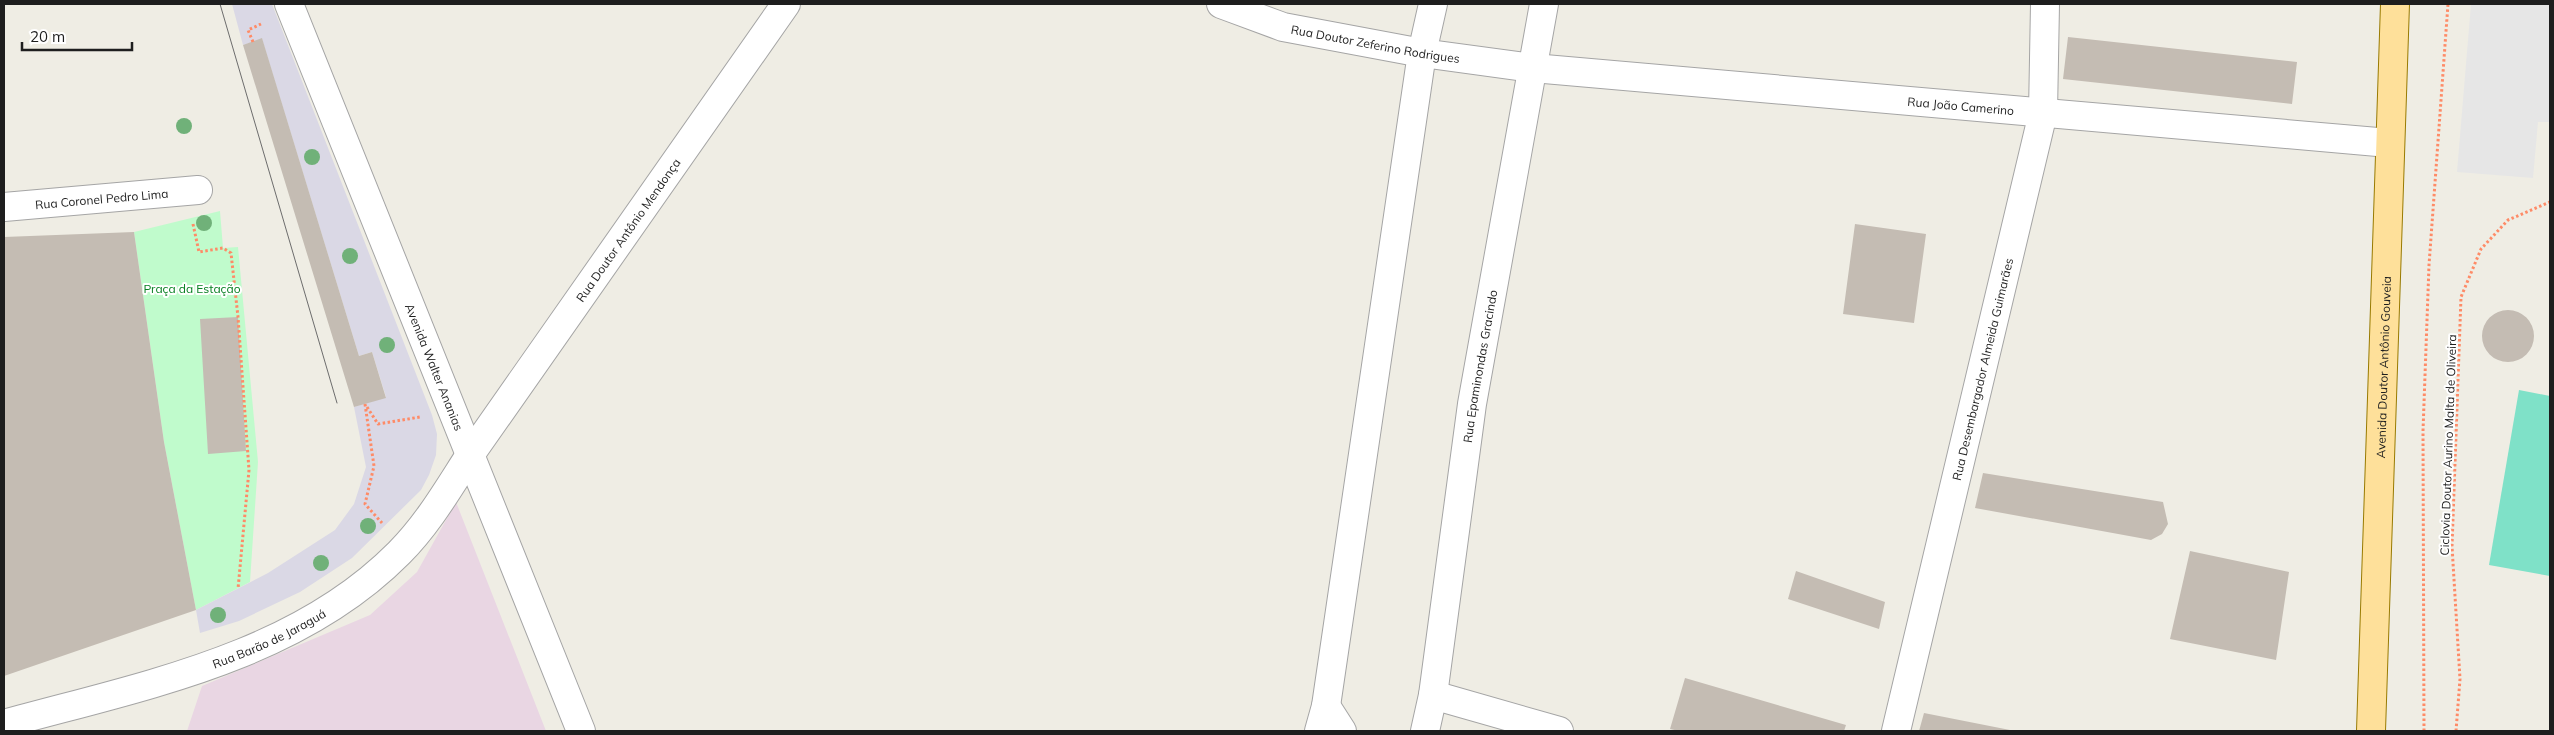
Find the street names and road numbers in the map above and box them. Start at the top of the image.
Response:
street label: Rua Doutor Zeferino Rodrigues [1290,21,1461,66]
street label: Rua João Camerino [1907,93,2015,118]
street label: Rua Doutor Antônio Mendonça [572,155,683,305]
street label: Rua Coronel Pedro Lima [34,185,169,212]
street label: Rua Desembargador Almeida Guimarães [1948,256,2016,482]
street label: Avenida Doutor Antônio Gouveia [2373,276,2394,459]
street label: Rua Epaminondas Gracindo [1459,288,1500,444]
street label: Avenida Walter Ananias [402,301,467,433]
street label: Ciclovia Doutor Aurino Malta de Oliveira [2437,334,2459,556]
street label: Rua Barão de Jaraguá [210,605,328,671]

